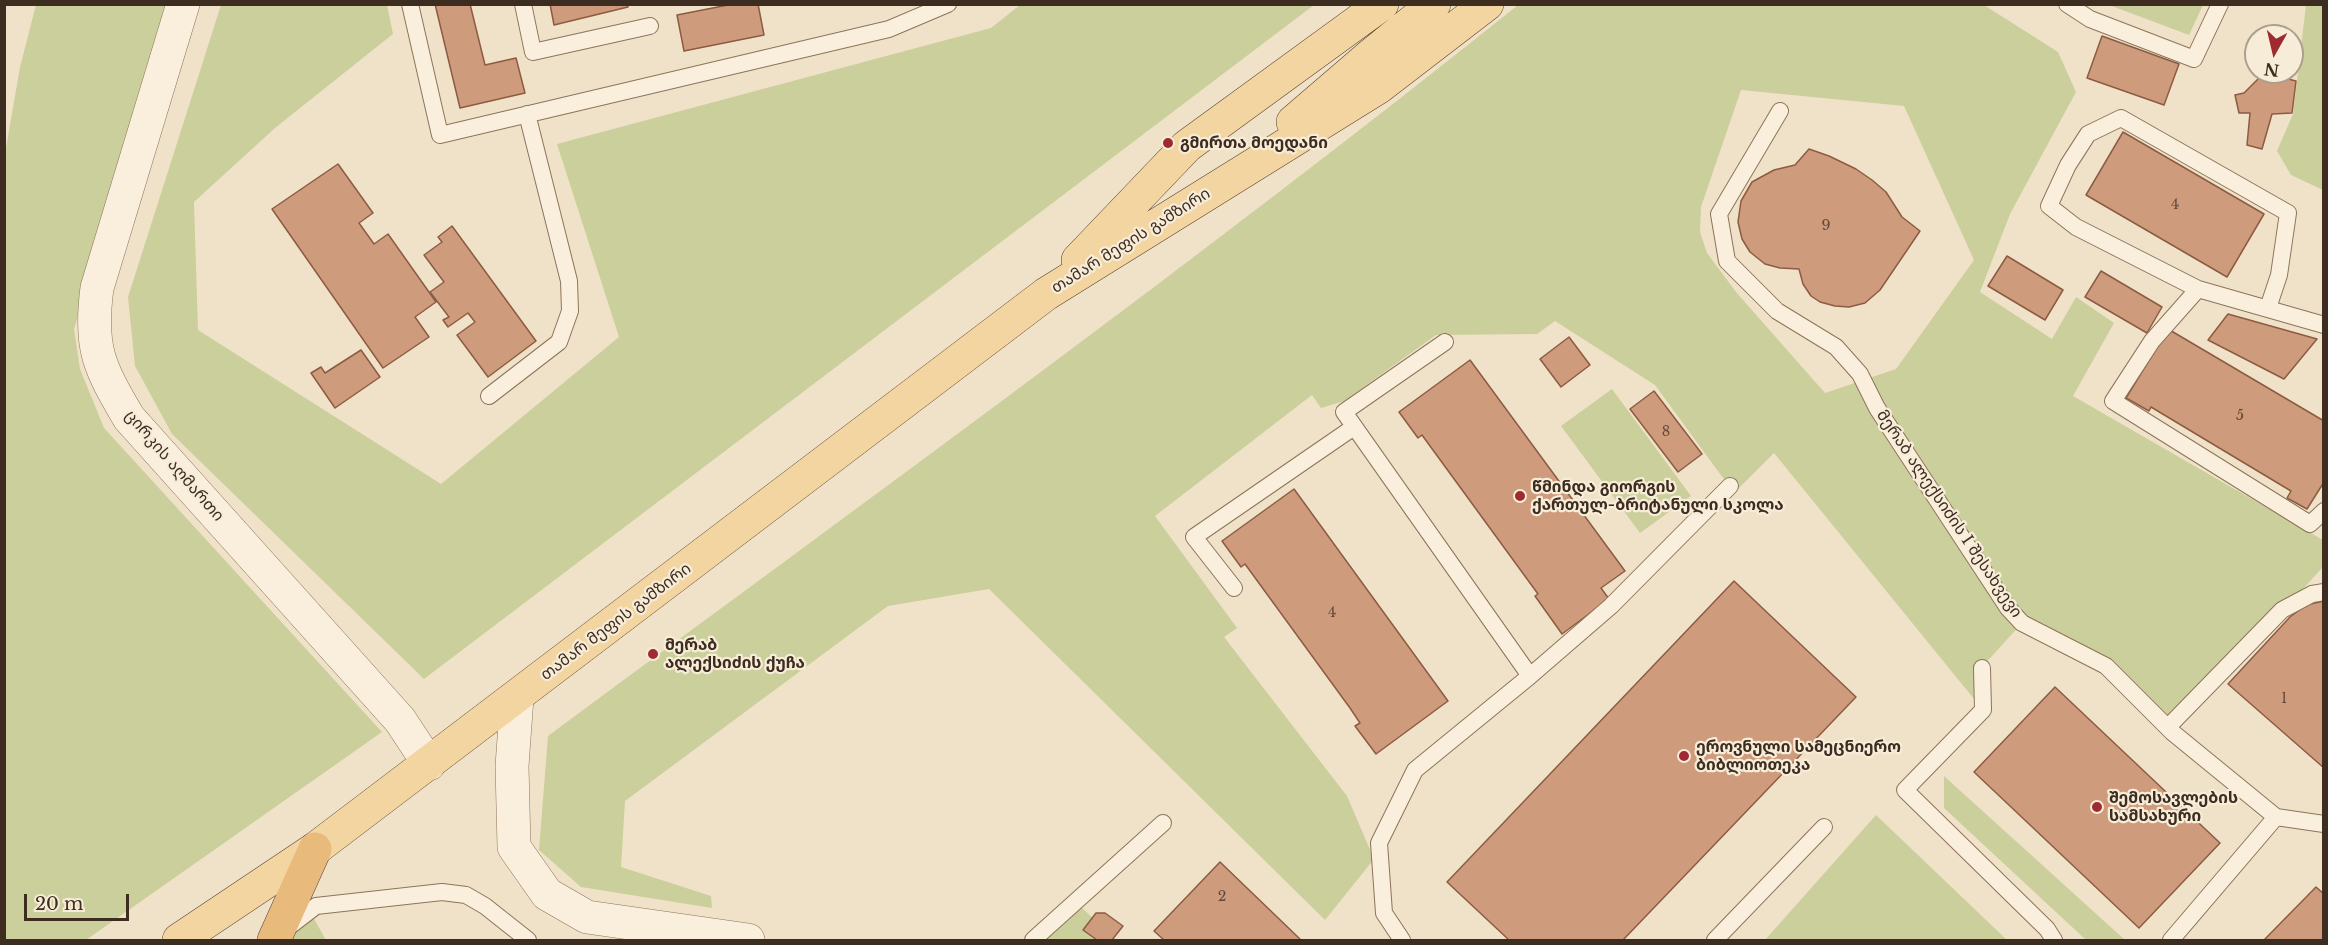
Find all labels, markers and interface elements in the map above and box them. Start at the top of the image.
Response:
north arrow [2244,24,2304,84]
text: N [2263,59,2281,81]
place label: გმირთა მოედანი [1180,133,1328,153]
marker: გმირთა მოედანი [1161,136,1175,150]
street label: თამარ მეფის გამზირი [1048,184,1214,298]
house number: 4 [2171,197,2179,213]
house number: 9 [1821,218,1831,234]
street label: ცირკის აღმართი [120,406,228,526]
street label: მერაბ ალექსიძის I შესახვევი [1872,407,2026,621]
house number: 5 [2236,408,2244,424]
house number: 8 [1662,424,1670,440]
place label: წმინდა გიორგის ქართულ-ბრიტანული სკოლა [1532,477,1784,515]
marker: წმინდა გიორგის ქართულ-ბრიტანული სკოლა [1513,489,1527,503]
street label: თამარ მეფის გამზირი [537,559,695,685]
house number: 4 [1328,605,1336,621]
place label: მერაბ ალექსიძის ქუჩა [665,635,805,673]
marker: მერაბ ალექსიძის ქუჩა [646,647,660,661]
house number: 1 [2281,691,2287,707]
place label: ეროვნული სამეცნიერო ბიბლიოთეკა [1696,737,1901,775]
marker: ეროვნული სამეცნიერო ბიბლიოთეკა [1677,749,1691,763]
place label: შემოსავლების სამსახური [2109,788,2238,826]
marker: შემოსავლების სამსახური [2090,800,2104,814]
scale bar [27,882,132,920]
house number: 2 [1218,889,1226,905]
text: 20 m [35,893,83,915]

